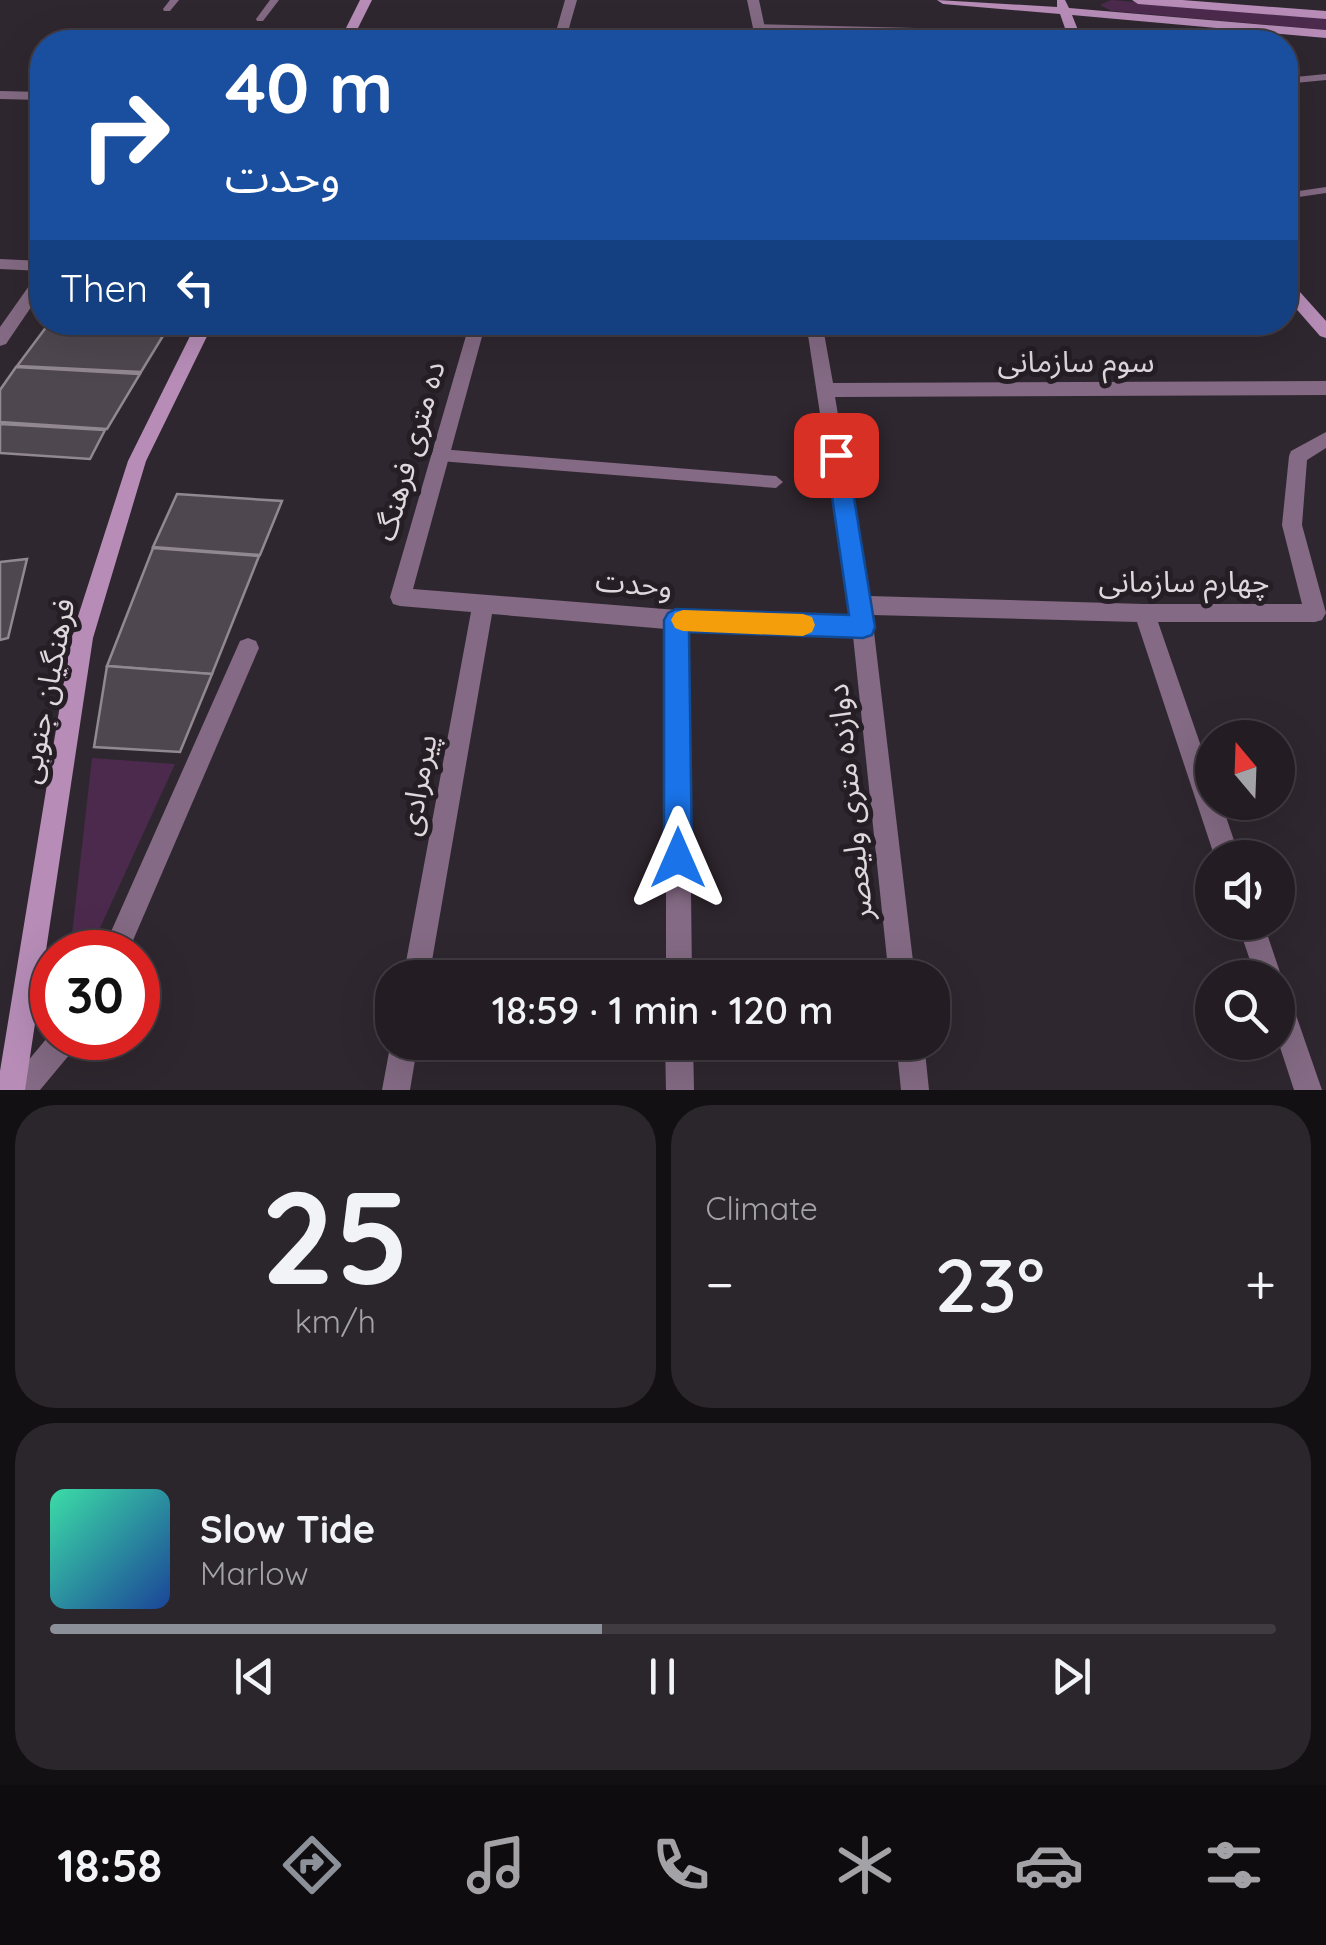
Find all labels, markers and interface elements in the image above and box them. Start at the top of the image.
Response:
text: 40 m [225,43,393,131]
icon: right [60,70,190,200]
text: وحدت [225,147,340,203]
icon: left [168,260,223,315]
text: Then [60,264,148,312]
street label: سوم سازمانی [997,342,1155,384]
street label: ده متری فرهنگ [365,356,453,545]
pin [794,413,879,498]
icon: arrive [809,428,864,483]
street label: وحدت [594,561,674,605]
street label: چهارم سازمانی [1099,562,1269,604]
street label: فرهنگیان جنوبی [9,595,83,787]
street label: دوازده متری ولیعصر [818,682,880,923]
north arrow [1195,720,1295,820]
map controls [1195,720,1295,1060]
street label: پیرمرادی [389,731,446,839]
position arrow [626,806,730,910]
button: sound [1195,840,1295,940]
speed limit sign: 30 [30,930,160,1060]
button: search [1195,960,1295,1060]
text: 18:59 · 1 min · 120 m [492,986,833,1034]
text: 25 [261,1154,410,1317]
text: Climate [706,1188,818,1228]
text: 23° [934,1237,1045,1331]
text: − [706,1249,734,1318]
text: + [1245,1249,1276,1318]
text: km/h [295,1301,376,1341]
text: Slow Tide [200,1505,375,1553]
text: Marlow [200,1553,309,1593]
icon: previous [227,1649,282,1704]
icon: pause [635,1649,690,1704]
icon: next [1044,1649,1099,1704]
icon: directions [277,1830,347,1900]
icon: music [461,1830,531,1900]
icon: phone [646,1830,716,1900]
icon: climate [830,1830,900,1900]
icon: car [1014,1830,1084,1900]
icon: filters [1199,1830,1269,1900]
text: 18:58 [57,1837,162,1893]

